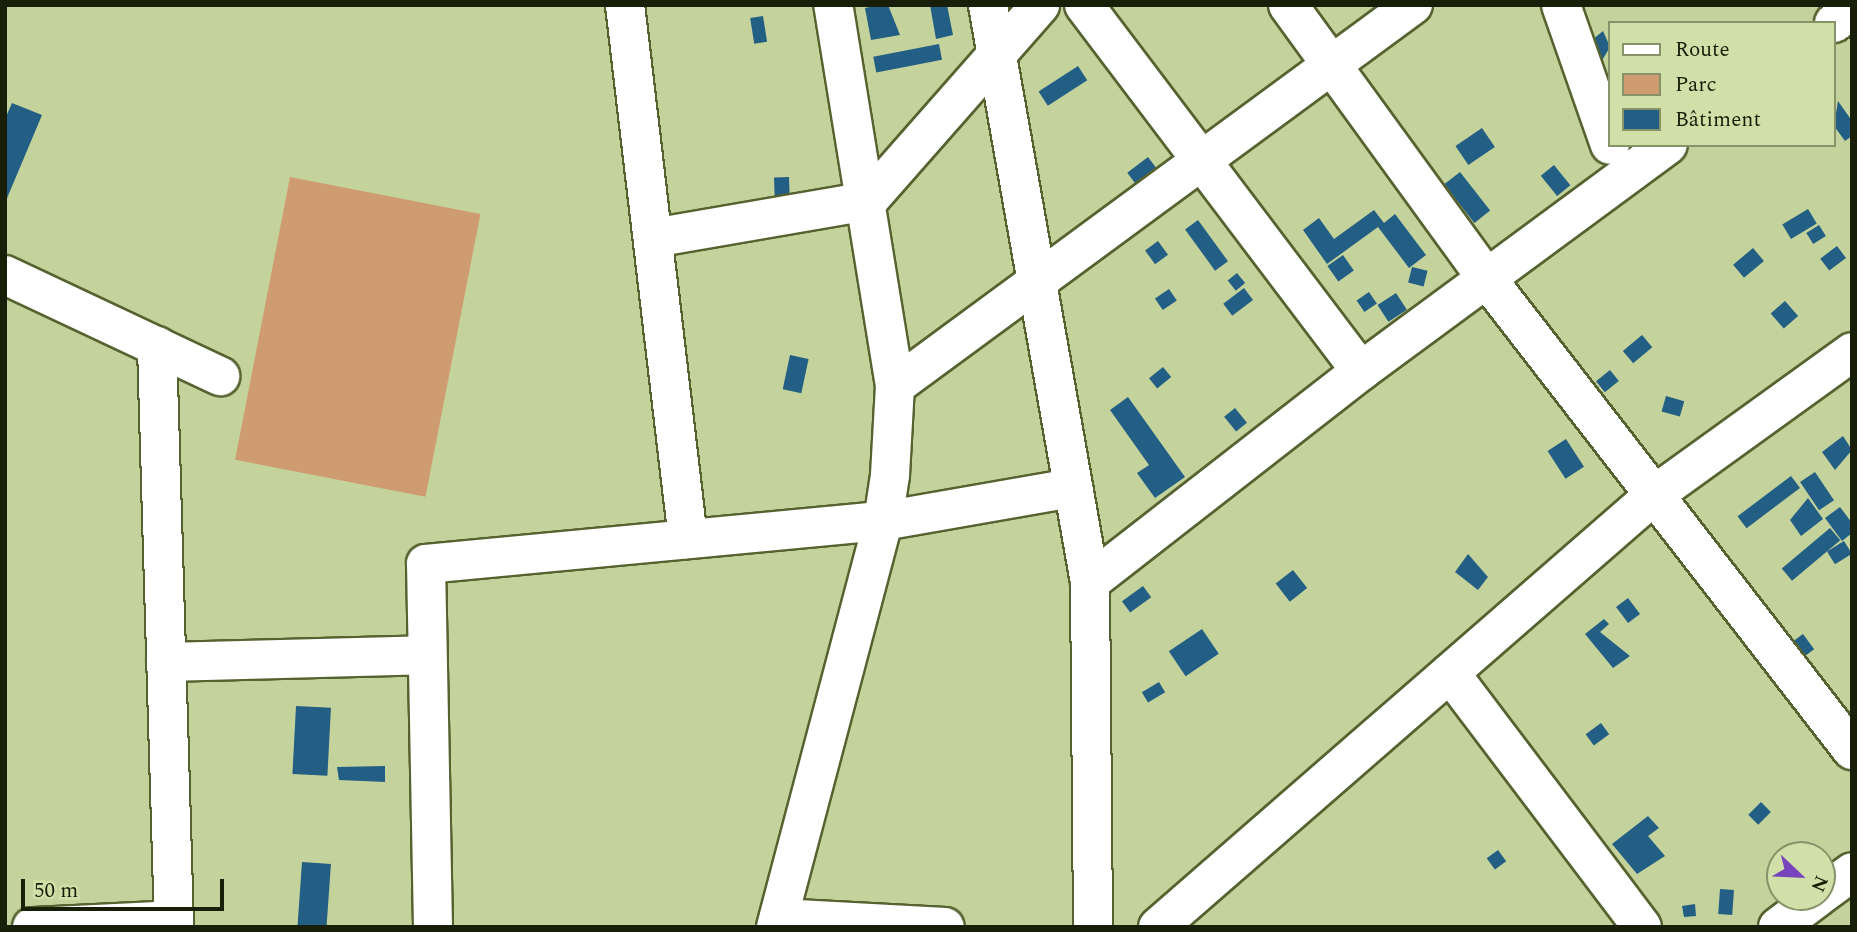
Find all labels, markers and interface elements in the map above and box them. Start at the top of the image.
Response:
legend [1608,21,1836,147]
text: Route [1675,34,1730,66]
text: Parc [1675,69,1717,101]
text: Bâtiment [1675,104,1761,136]
north arrow [1766,841,1836,911]
scale bar [24,866,228,910]
text: N [1803,871,1835,896]
text: 50 m [34,875,78,907]

